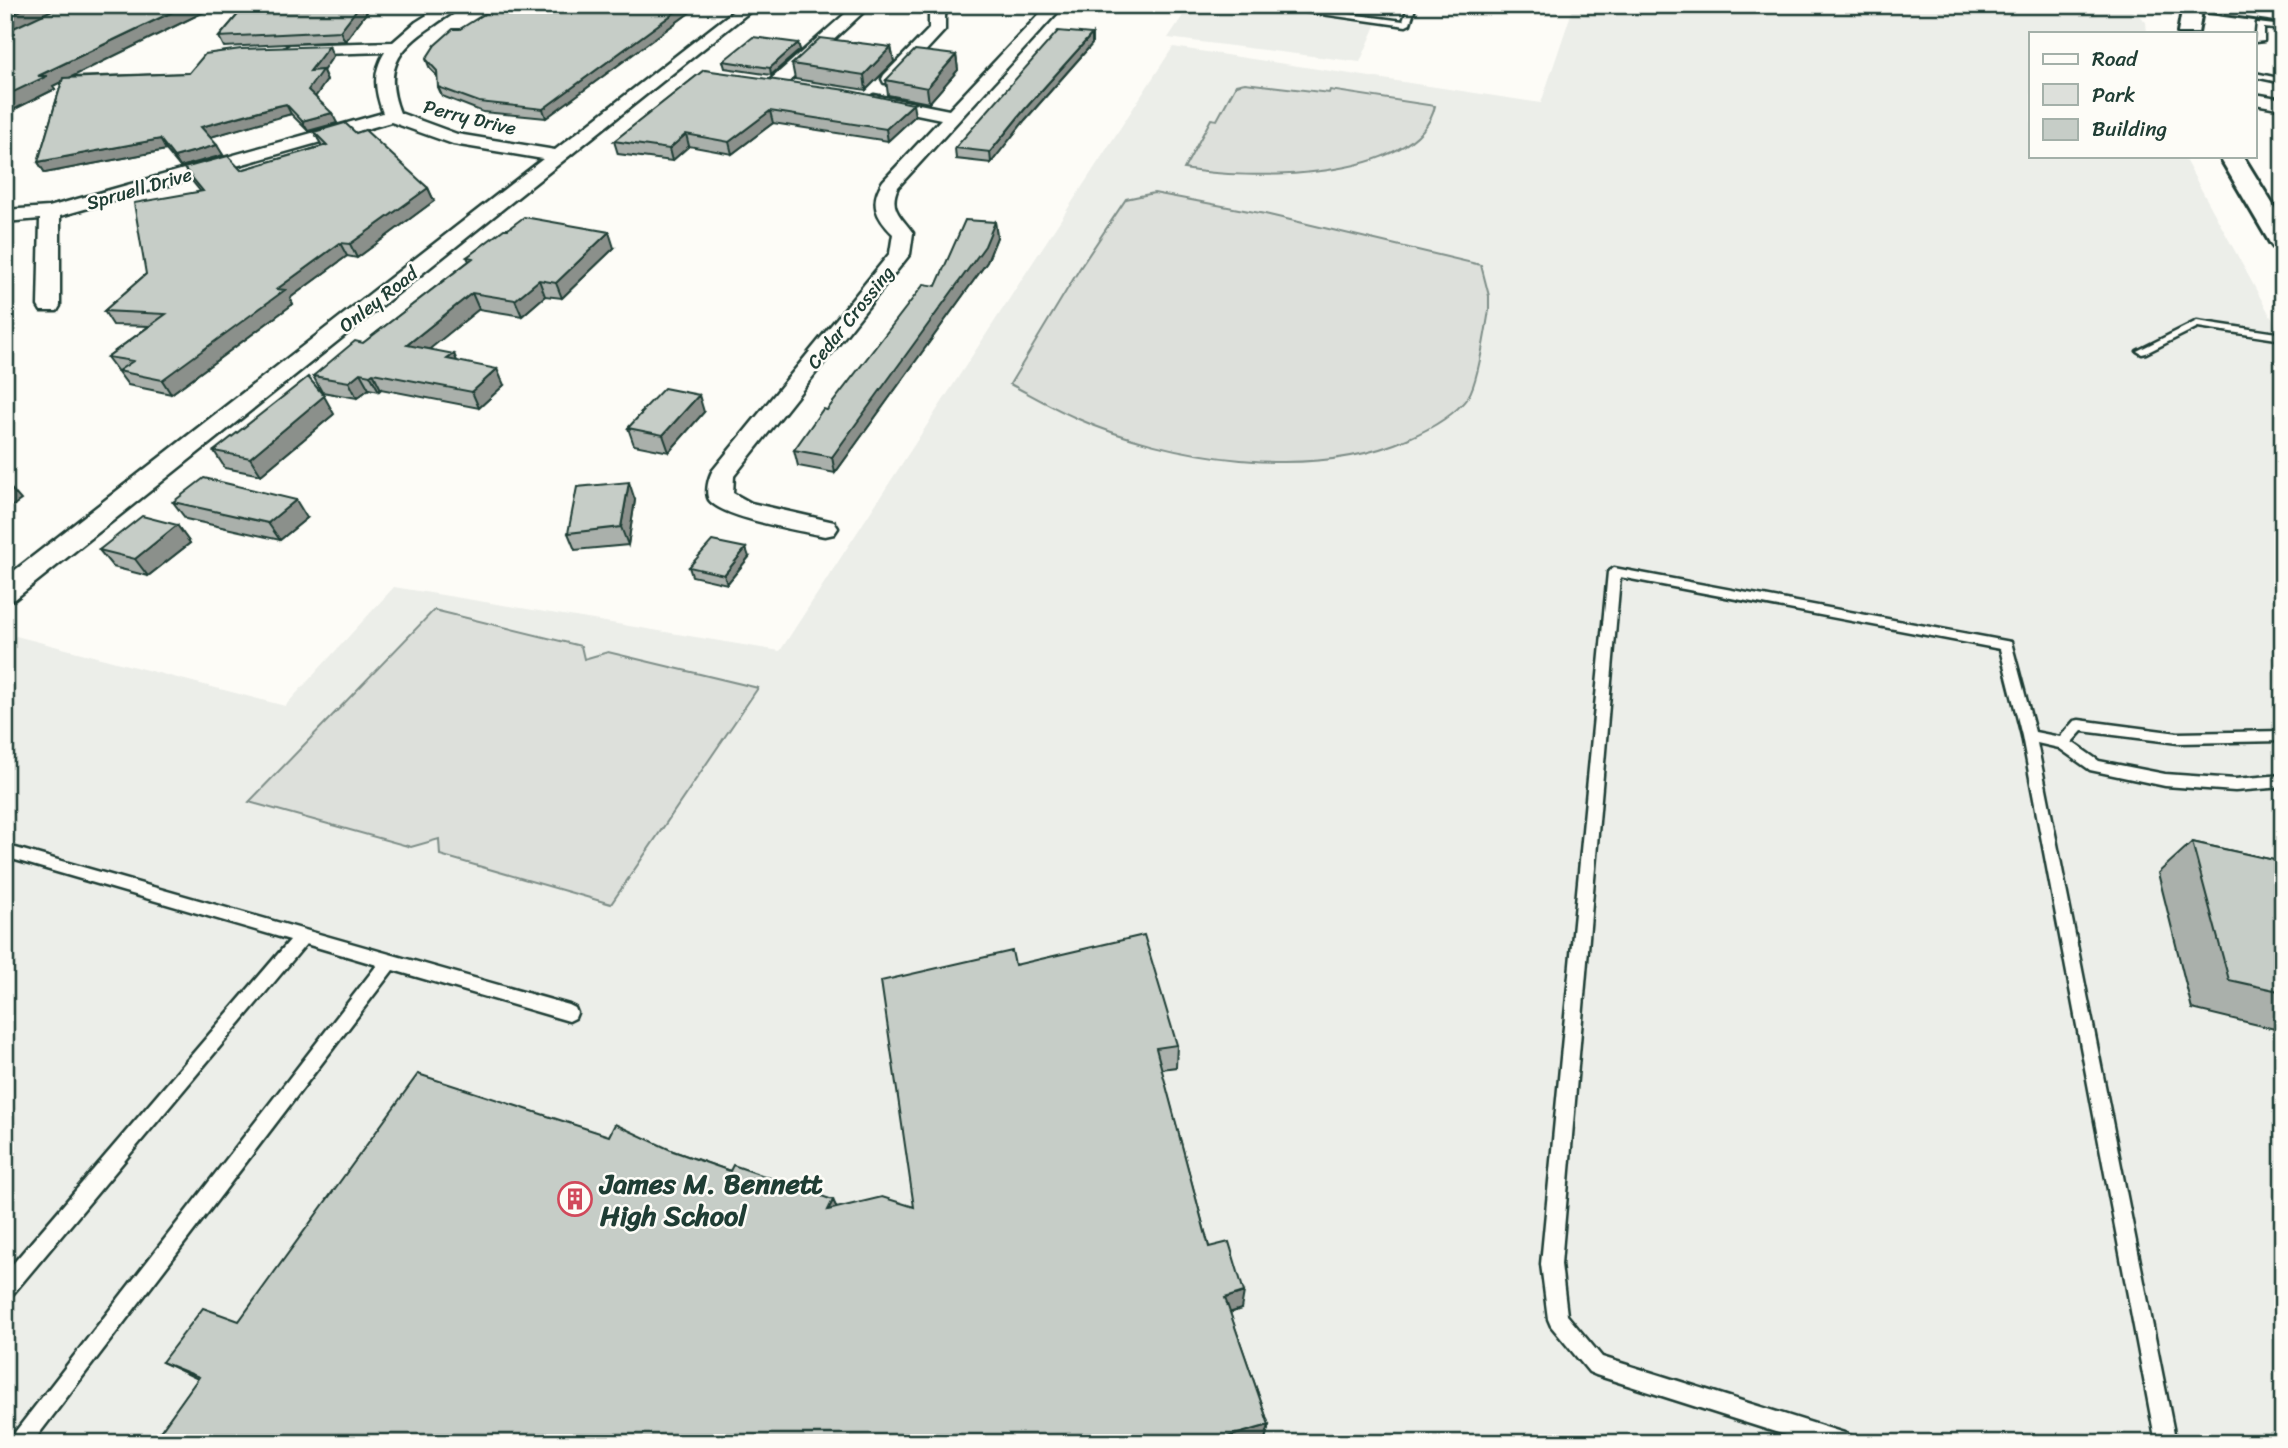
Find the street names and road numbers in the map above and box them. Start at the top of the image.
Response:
street label: Perry Drive [420,90,520,145]
street label: Spruell Drive [82,158,196,219]
street label: Onley Road [331,256,427,341]
street label: Cedar Crossing [798,258,903,377]

